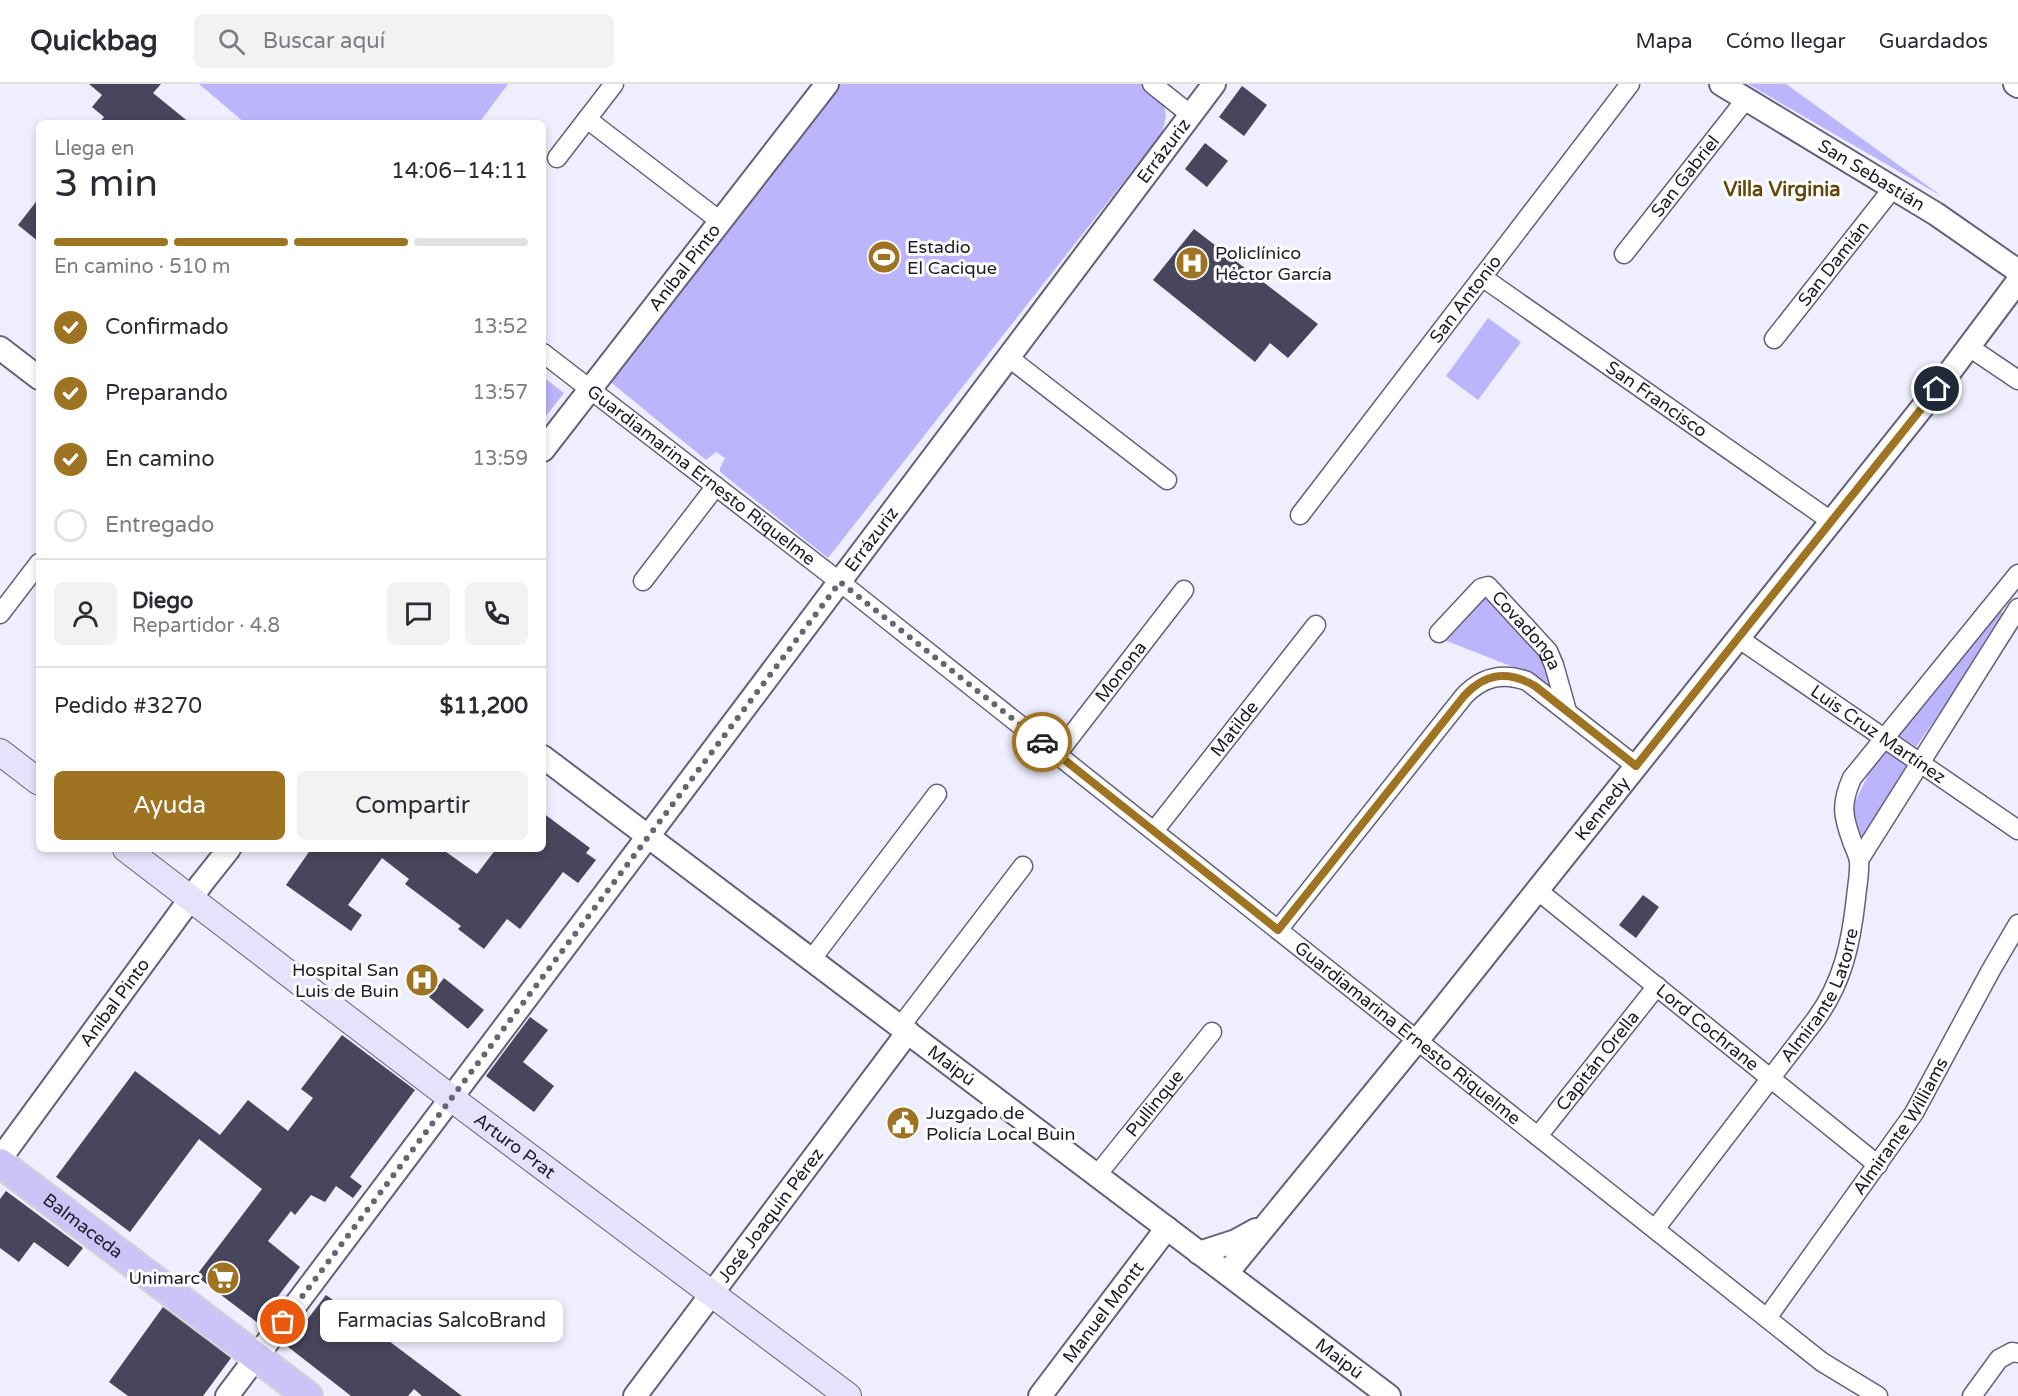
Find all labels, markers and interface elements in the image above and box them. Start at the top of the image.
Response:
search box [194,14,614,68]
text: Quickbag [30,24,158,58]
icon: search [215,25,248,58]
text: Buscar aquí [263,28,385,54]
text: Mapa [1635,29,1693,54]
text: Cómo llegar [1726,29,1846,54]
text: Guardados [1879,29,1988,54]
street label: Errázuriz [1132,114,1195,188]
street label: San Gabriel [1646,131,1724,222]
street label: San Sebastián [1814,134,1929,216]
text: Llega en [54,137,134,161]
text: 14:06–14:11 [391,158,528,184]
text: 3 min [54,160,158,207]
district label: Villa Virginia [1723,178,1841,202]
street label: San Damián [1793,217,1874,311]
street label: Aníbal Pinto [644,220,725,315]
place label: Estadio El Cacique [907,236,997,279]
sports icon: Estadio El Cacique [866,239,902,275]
place label: Policlínico Héctor García [1215,242,1332,285]
hospital icon: Policlínico Héctor García [1174,245,1210,281]
street label: San Antonio [1425,251,1506,347]
text: En camino · 510 m [54,255,230,279]
icon: check [54,311,87,344]
text: Confirmado [105,314,229,340]
text: 13:52 [473,315,528,339]
street label: San Francisco [1602,356,1711,442]
pin [1911,363,1962,414]
icon: home [1920,372,1953,405]
icon: check [54,377,87,410]
text: Preparando [105,380,228,406]
street label: Guardiamarina Ernesto Riquelme [583,380,820,570]
text: 13:57 [473,381,528,405]
icon: check [54,443,87,476]
text: En camino [105,446,215,472]
text: 13:59 [473,447,528,471]
street label: Errázuriz [840,502,903,576]
text: Entregado [105,512,214,538]
button: person [54,582,117,645]
button: chat [387,582,450,645]
button: phone [465,582,528,645]
street label: Covadonga [1487,586,1566,673]
text: Diego [132,588,194,614]
text: Repartidor · 4.8 [132,614,280,638]
street label: Monona [1090,637,1151,707]
street label: Luis Cruz Martínez [1806,680,1950,788]
text: Pedido #3270 [54,693,202,719]
text: $11,200 [440,693,528,719]
street label: Matilde [1206,697,1263,761]
courier [1012,712,1072,772]
icon: car [1026,726,1059,759]
button: Ayuda [54,771,285,840]
button: Compartir [297,771,528,840]
street label: Kennedy [1570,772,1635,845]
street label: Almirante Latorre [1776,926,1863,1067]
street label: Guardiamarina Ernesto Riquelme [1290,936,1525,1129]
street label: Aníbal Pinto [75,954,154,1051]
place label: Hospital San Luis de Buin [292,959,399,1002]
hospital icon: Hospital San Luis de Buin [404,962,440,998]
street label: Lord Cochrane [1652,979,1763,1076]
street label: Capitán Orella [1551,1006,1644,1115]
street label: Maipú [923,1040,980,1091]
street label: Almirante Williams [1848,1054,1953,1199]
street label: Pullinque [1121,1065,1188,1141]
place label: Juzgado de Policía Local Buin [926,1102,1076,1145]
public building icon: Juzgado de Policía Local Buin [885,1105,921,1141]
street label: Arturo Prat [470,1108,560,1183]
street label: José Joaquín Pérez [713,1144,828,1287]
street label: Balmaceda [38,1188,127,1263]
street label: Manuel Montt [1058,1257,1149,1367]
supermarket icon: Unimarc [205,1260,241,1296]
place label: Unimarc [128,1267,200,1289]
pin [257,1296,308,1347]
callout: Farmacias SalcoBrand [319,1301,562,1343]
icon: bag [266,1305,299,1338]
text: Farmacias SalcoBrand [337,1309,546,1333]
street label: Maipú [1311,1333,1368,1384]

